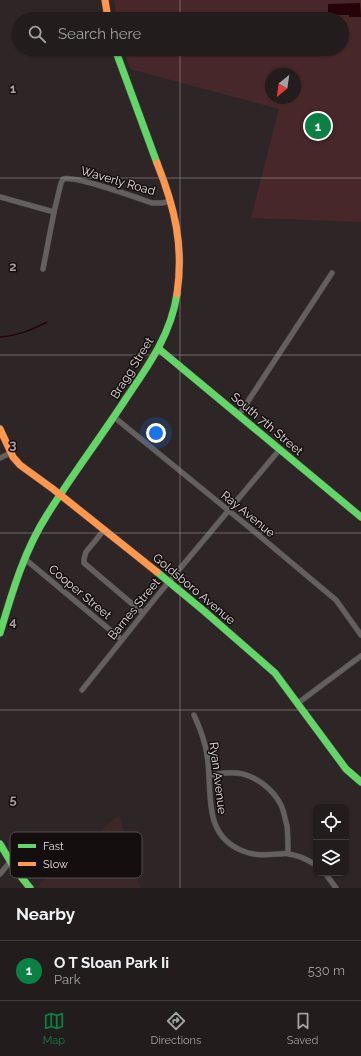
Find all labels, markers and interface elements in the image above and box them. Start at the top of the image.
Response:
search box [12,12,349,56]
icon: search [26,23,48,45]
text: Search here [58,25,141,43]
north arrow [265,68,301,104]
text: 1 [10,81,17,96]
pin: 1 [305,111,331,141]
street label: Waverly Road [79,164,157,198]
text: 2 [9,259,17,274]
street label: Bragg Street [108,335,156,401]
street label: South 7th Street [228,390,306,458]
your location [146,423,166,443]
text: 3 [9,437,17,452]
street label: Ray Avenue [218,488,278,540]
street label: Goldsboro Avenue [150,551,238,627]
street label: Cooper Street [46,562,114,622]
street label: Barnes Street [105,575,163,643]
text: 4 [9,614,17,629]
street label: Ryan Avenue [207,741,229,815]
text: 5 [9,792,17,807]
map controls [313,804,349,876]
button: locate [313,804,349,840]
legend [10,832,142,878]
text: Fast [43,840,64,853]
button: layers [313,840,349,876]
text: Slow [43,858,68,871]
text: Nearby [16,904,75,924]
text: O T Sloan Park Ii [54,954,169,972]
text: 1 [26,963,32,978]
text: 530 m [308,963,345,978]
text: Park [54,972,81,987]
tab: Map [43,1010,65,1047]
tab: Directions [151,1010,201,1047]
tab: Saved [287,1010,318,1047]

